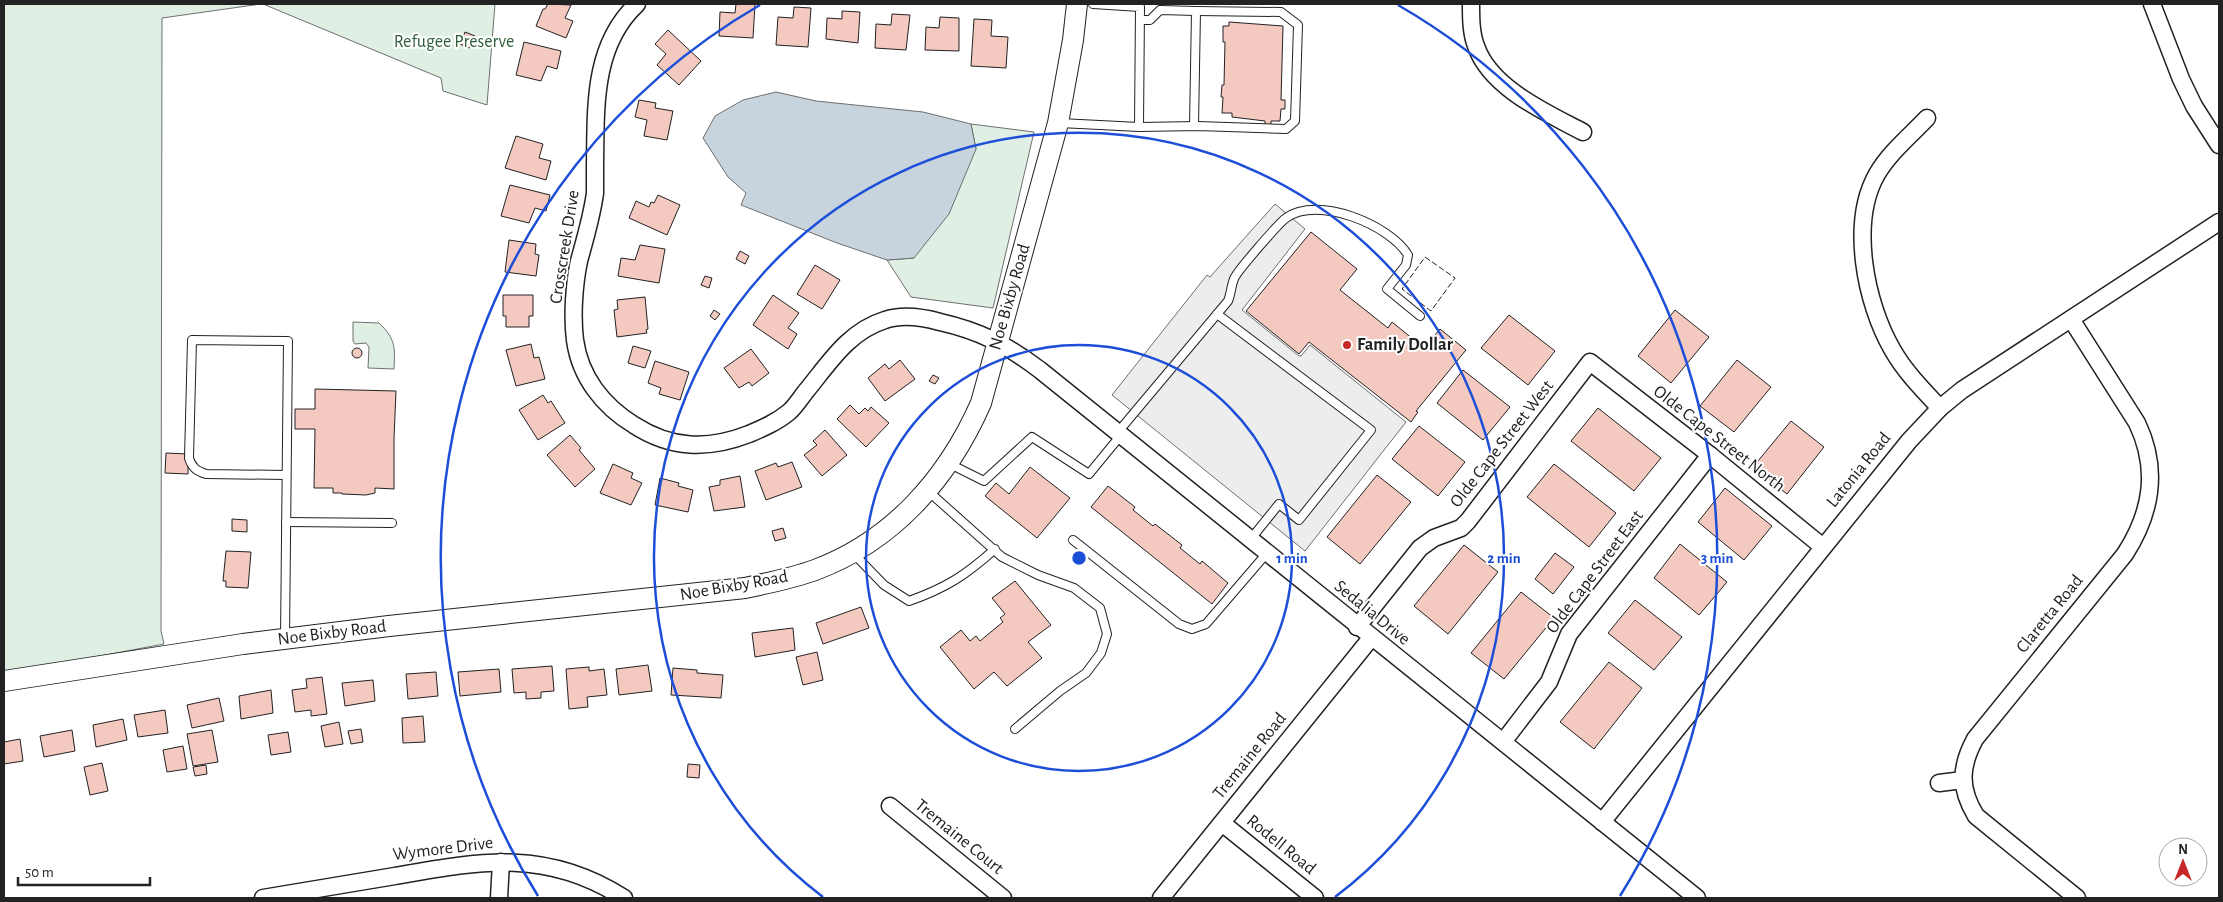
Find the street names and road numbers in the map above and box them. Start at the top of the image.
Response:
street label: Crosscreek Drive [547,189,583,305]
street label: Noe Bixby Road [986,242,1034,352]
street label: Olde Cape Street West [1447,377,1557,511]
street label: Olde Cape Street North [1650,382,1788,496]
street label: Latonia Road [1823,429,1895,511]
street label: Olde Cape Street East [1543,507,1647,637]
street label: Noe Bixby Road [679,568,789,604]
street label: Claretta Road [2013,572,2087,656]
street label: Sedalia Drive [1331,577,1413,649]
street label: Noe Bixby Road [277,617,387,649]
street label: Tremaine Road [1210,709,1290,803]
street label: Tremaine Court [911,796,1007,878]
street label: Rodell Road [1243,812,1319,878]
street label: Wymore Drive [392,834,494,864]

